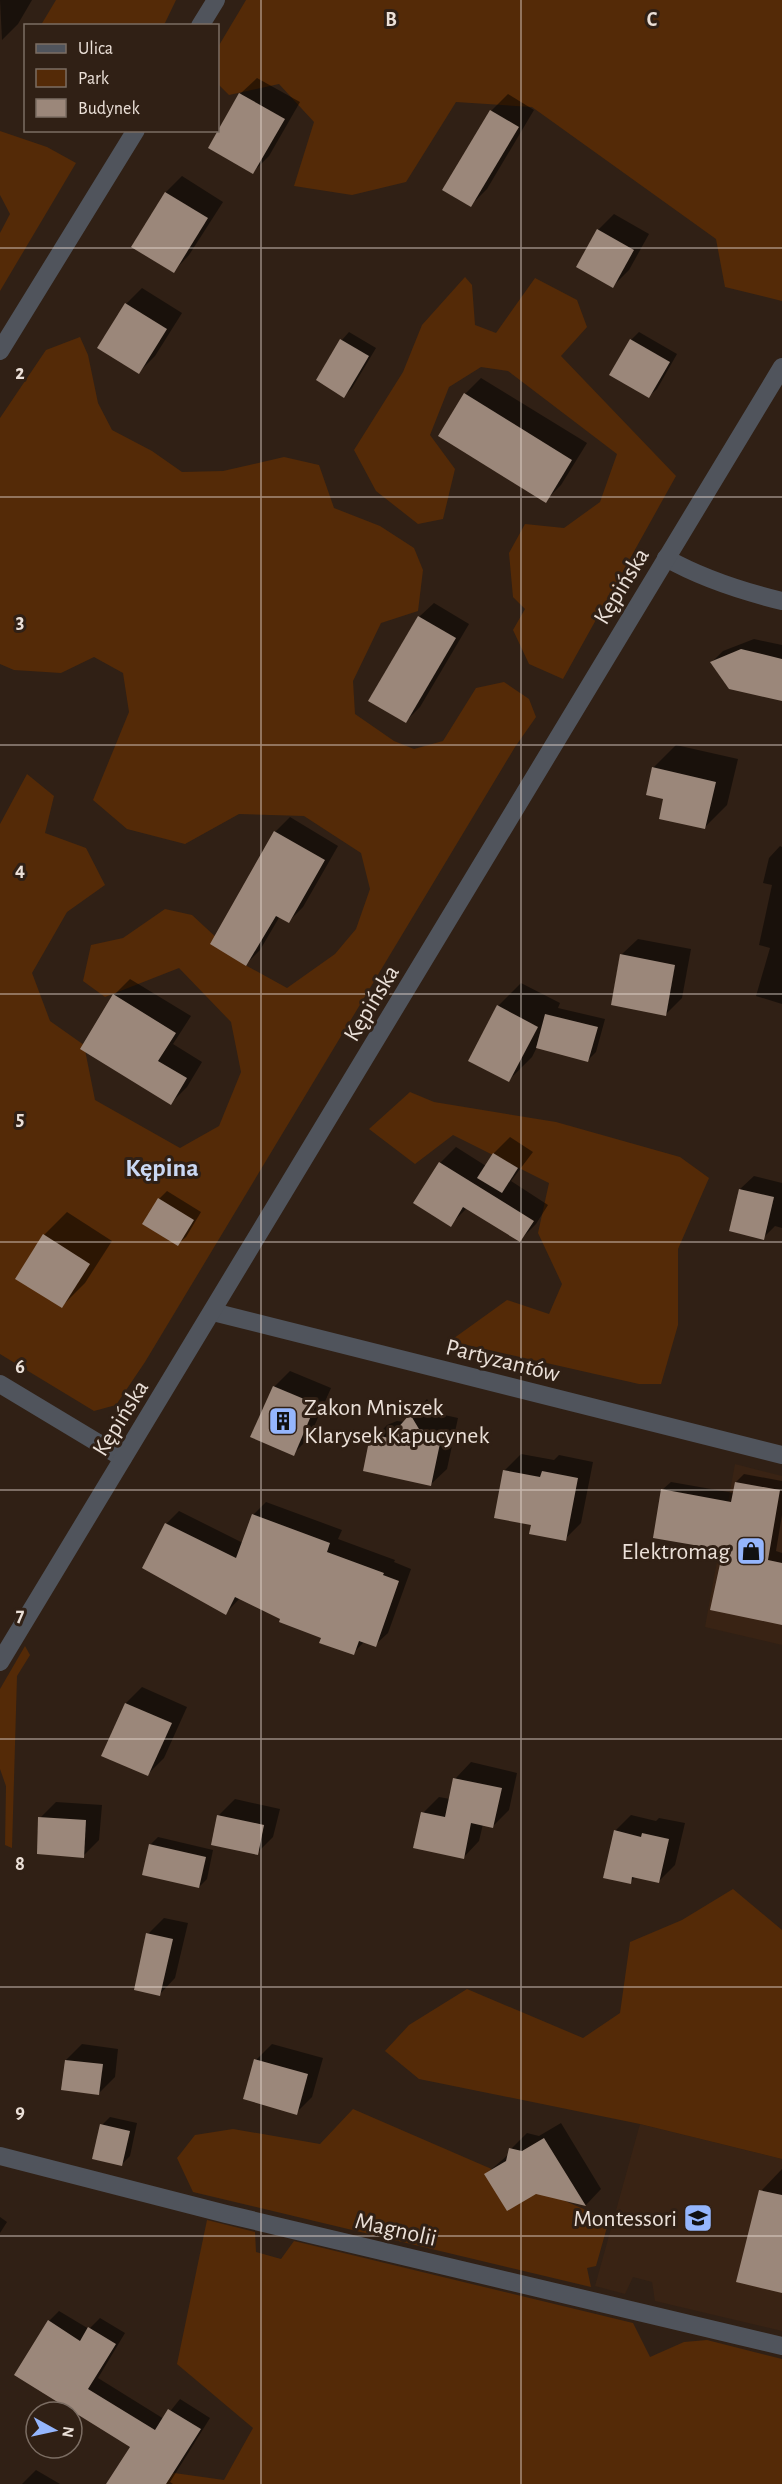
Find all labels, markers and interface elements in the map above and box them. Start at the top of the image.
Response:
text: B [385,10,397,30]
text: C [647,10,658,30]
legend [24,24,219,132]
text: Ulica [78,40,113,58]
text: Park [78,70,110,88]
text: Budynek [78,100,140,118]
text: 2 [15,363,25,383]
street label: Kępińska [590,544,654,629]
text: 3 [16,612,24,632]
text: 4 [15,860,25,880]
street label: Kępińska [340,961,404,1046]
text: 5 [16,1109,24,1129]
district label: Kępina [125,1155,199,1181]
street label: Partyzantów [443,1335,562,1387]
text: 6 [15,1357,25,1377]
street label: Kępińska [88,1376,153,1461]
place label: Zakon Mniszek Klarysek Kapucynek [304,1396,489,1448]
building icon: Zakon Mniszek Klarysek Kapucynek [267,1405,299,1437]
shop icon: Elektromag [735,1535,767,1567]
place label: Elektromag [622,1540,730,1564]
text: 7 [16,1605,25,1625]
text: 8 [15,1854,25,1874]
text: 9 [15,2102,25,2122]
school or university icon: Montessori [682,2202,714,2234]
place label: Montessori [573,2207,677,2231]
street label: Magnolii [353,2209,439,2251]
north arrow [24,2400,84,2460]
text: N [59,2425,77,2439]

